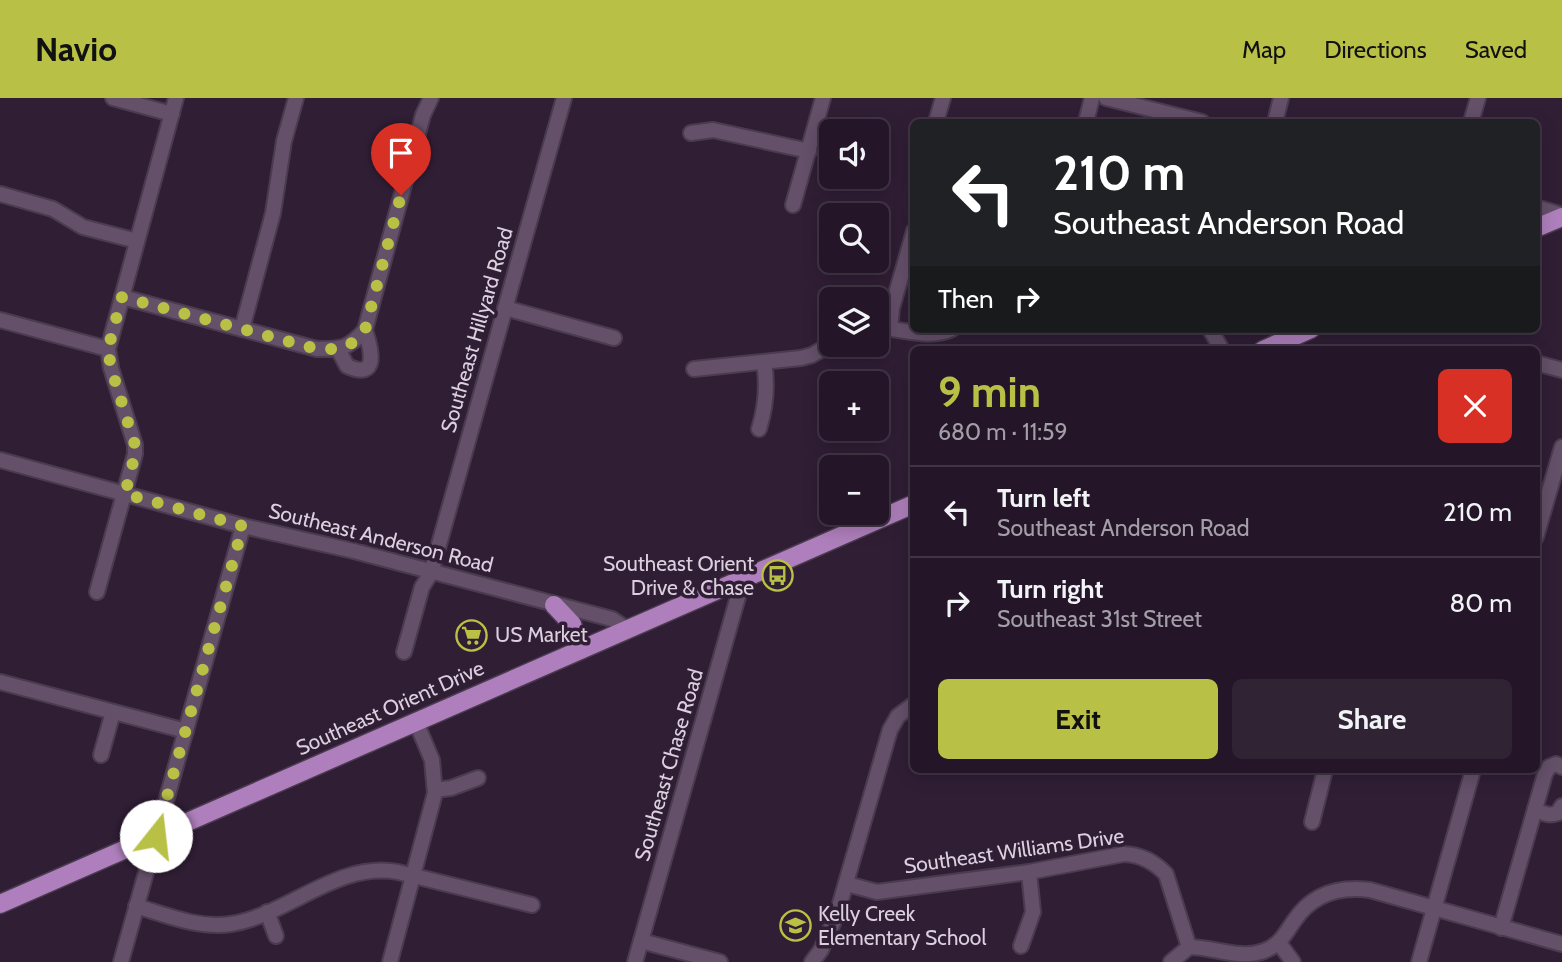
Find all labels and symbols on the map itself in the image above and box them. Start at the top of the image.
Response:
pin [371,123,431,195]
street label: Southeast Hillyard Road [435,224,518,435]
street label: Southeast Anderson Road [266,497,496,578]
place label: Southeast Orient Drive & Chase [603,551,754,600]
bus stop icon: Southeast Orient Drive & Chase [760,559,794,593]
supermarket icon: US Market [455,618,489,652]
place label: US Market [495,622,588,647]
street label: Southeast Orient Drive [292,655,488,760]
street label: Southeast Chase Road [629,666,708,864]
position arrow [119,799,193,873]
street label: Southeast Williams Drive [902,823,1126,878]
place label: Kelly Creek Elementary School [818,901,986,950]
school or university icon: Kelly Creek Elementary School [778,909,812,943]

